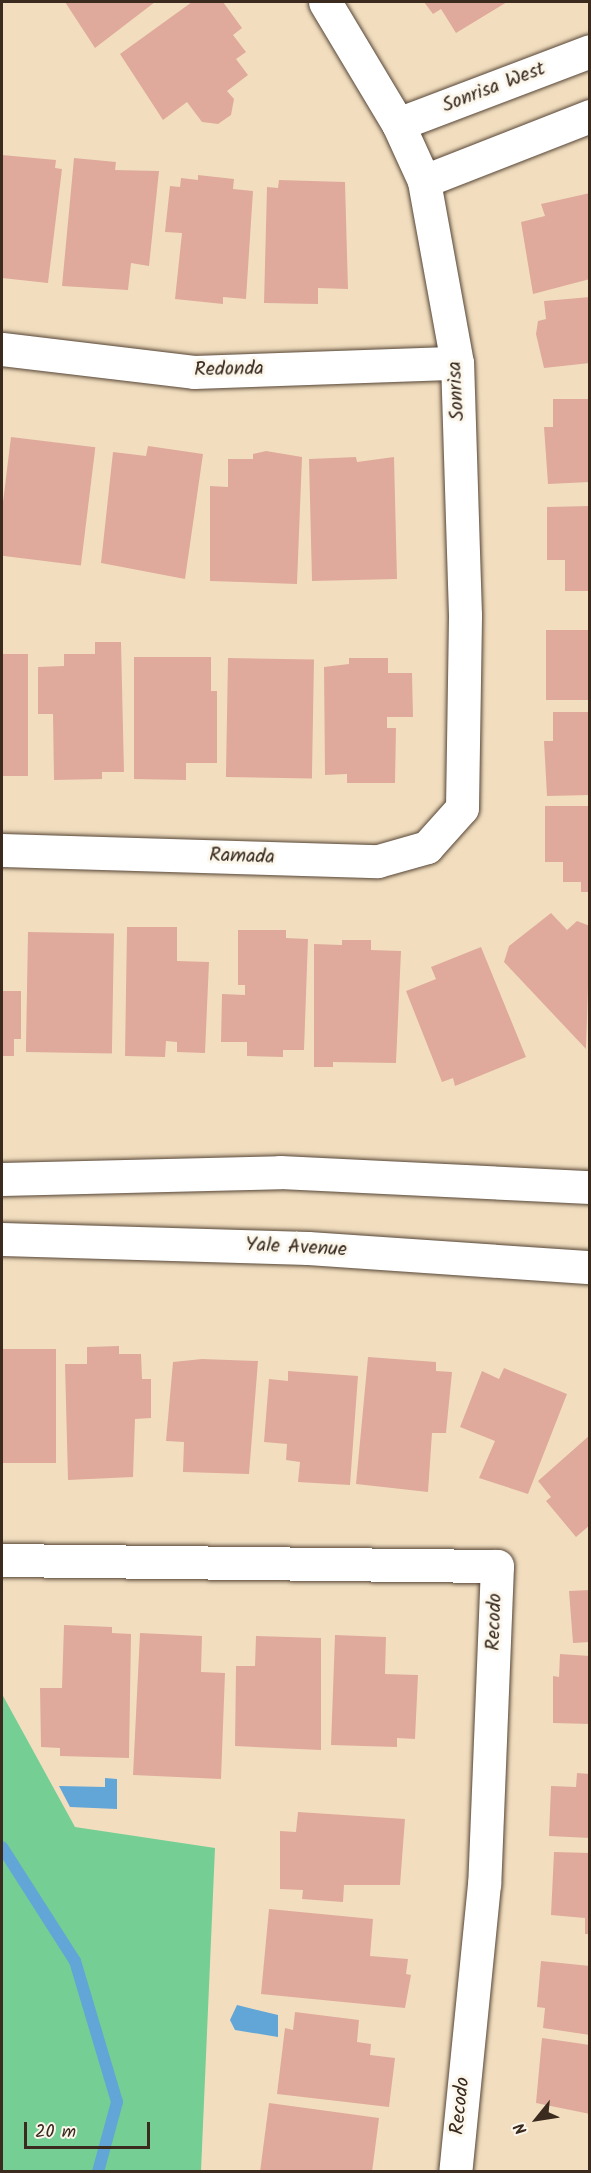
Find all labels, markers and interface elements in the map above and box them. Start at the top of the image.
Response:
street label: Sonrisa West [439,57,549,119]
street label: Redonda [194,357,264,383]
street label: Sonrisa [443,361,471,421]
street label: Ramada [209,844,275,870]
street label: Yale Avenue [245,1233,347,1263]
street label: Recodo [482,1593,508,1651]
street label: Recodo [446,2076,476,2136]
north arrow [507,2089,567,2149]
scale bar [27,2110,153,2148]
text: 20 m [35,2118,76,2147]
text: N [508,2118,534,2139]

